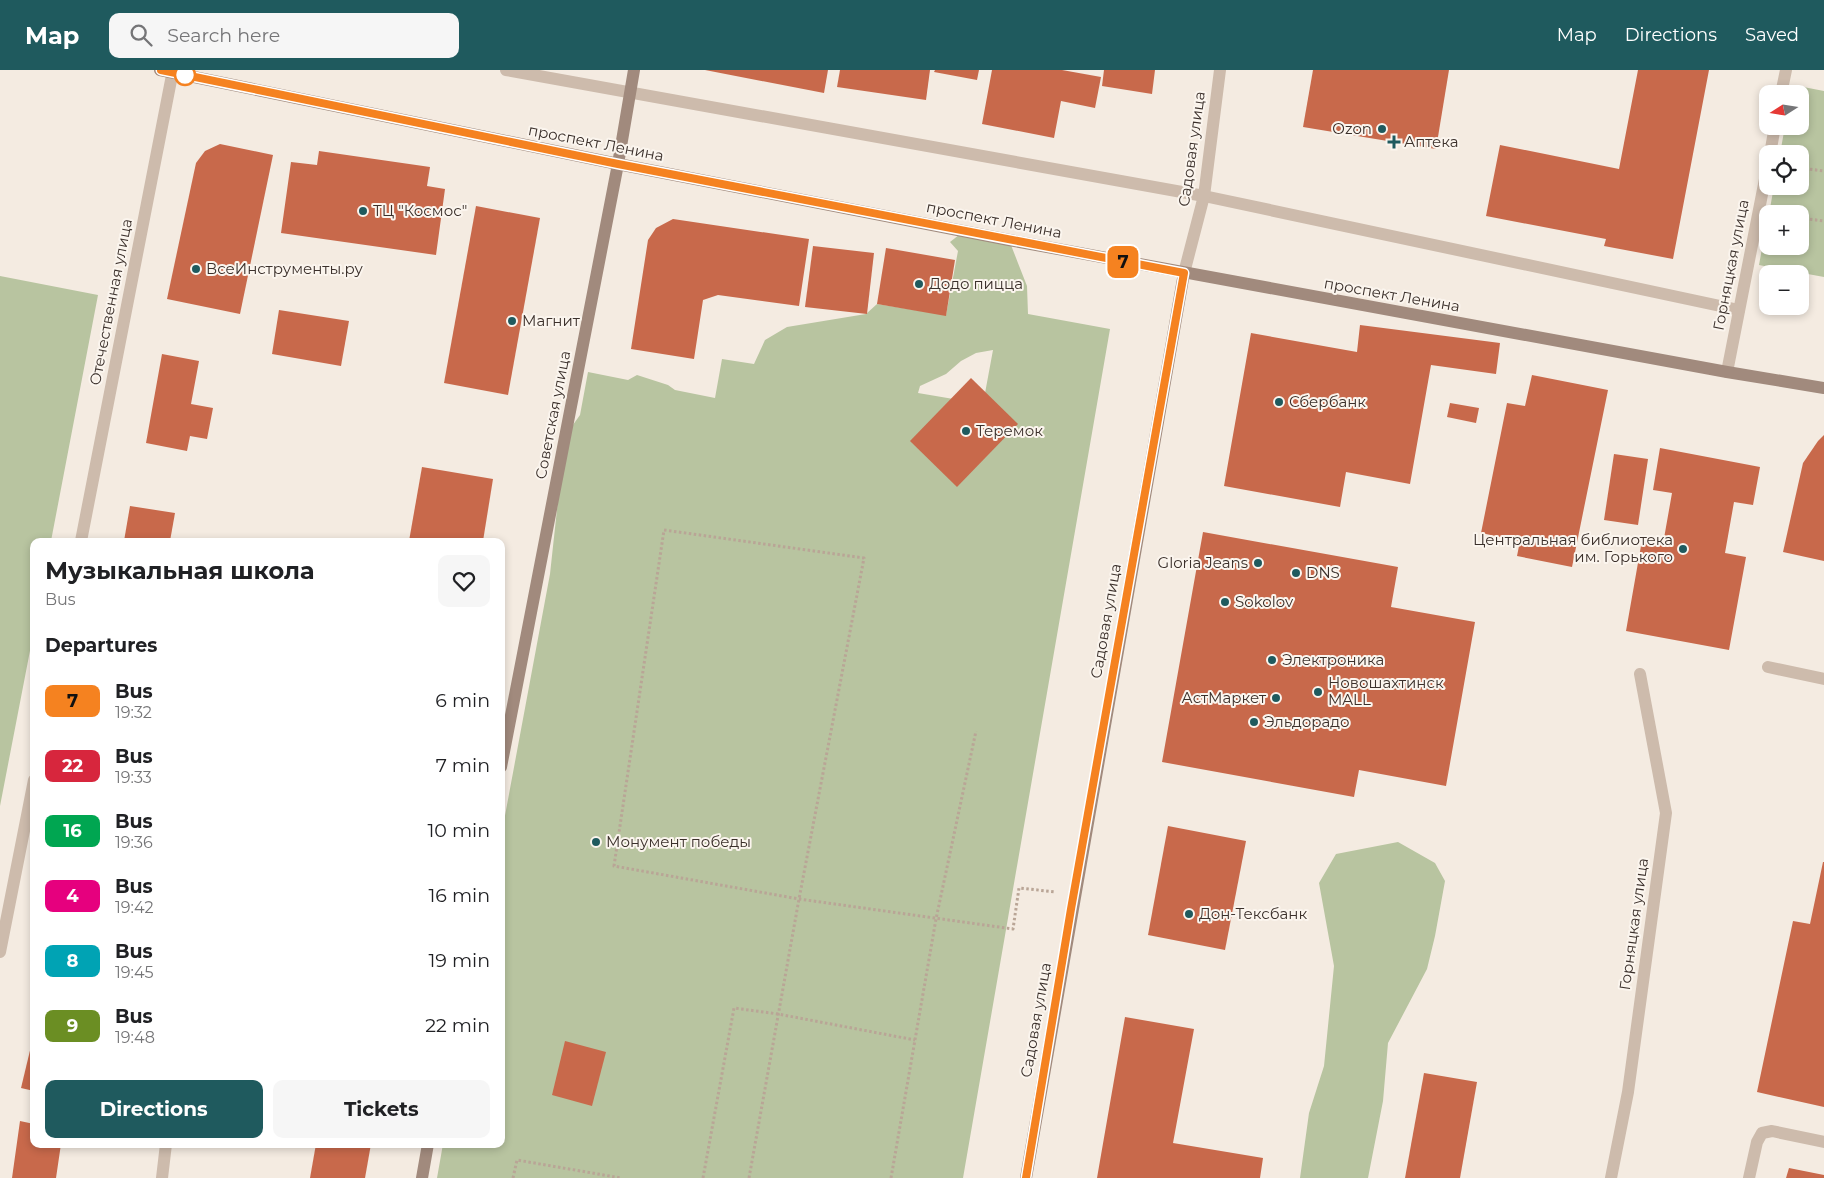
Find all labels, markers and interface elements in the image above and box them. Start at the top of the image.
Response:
search box [109,13,459,58]
text: Map [25,21,79,50]
icon: search [127,21,155,49]
text: Search here [167,24,280,47]
text: Map [1557,24,1597,46]
text: Directions [1625,24,1717,46]
text: Saved [1745,24,1799,46]
unlabelled marker [174,64,196,86]
north arrow [1759,85,1809,135]
map controls [1759,85,1809,315]
street label: Садовая улица [1174,90,1209,208]
place label: Ozon [1332,119,1372,138]
street label: проспект Ленина [527,120,665,165]
marker: Ozon [1376,123,1388,135]
place label: Аптека [1404,132,1459,151]
marker: Аптека [1388,136,1400,148]
button: locate [1759,145,1809,195]
street label: проспект Ленина [925,197,1063,242]
street label: Горняцкая улица [1708,198,1753,332]
place label: ТЦ "Космос" [373,201,467,220]
marker: ТЦ "Космос" [357,205,369,217]
button: + [1759,205,1809,255]
street label: Отечественная улица [85,217,136,387]
line badge: 7 [1107,246,1139,278]
text: 7 [1117,251,1129,273]
place label: ВсеИнструменты.ру [206,259,363,278]
marker: ВсеИнструменты.ру [190,263,202,275]
button: − [1759,265,1809,315]
street label: проспект Ленина [1323,273,1462,316]
place label: Додо пицца [929,274,1023,293]
marker: Додо пицца [913,278,925,290]
place label: Магнит [522,311,581,330]
marker: Магнит [506,315,518,327]
street label: Советская улица [531,349,574,481]
place label: Сбербанк [1289,392,1366,411]
marker: Сбербанк [1273,396,1285,408]
place label: Теремок [976,421,1043,440]
marker: Теремок [960,425,972,437]
place label: Центральная библиотека им. Горького [1473,530,1673,566]
marker: Центральная библиотека им. Горького [1677,543,1689,555]
place label: Gloria Jeans [1158,553,1248,572]
button: heart [438,555,490,607]
text: Музыкальная школа [45,556,314,585]
marker: Gloria Jeans [1252,557,1264,569]
street label: Садовая улица [1086,562,1125,680]
place label: DNS [1306,563,1340,582]
marker: DNS [1290,567,1302,579]
text: Bus [45,590,76,609]
place label: Sokolov [1235,592,1294,611]
marker: Sokolov [1219,596,1231,608]
text: Departures [45,634,157,657]
place label: Электроника [1282,650,1384,669]
marker: Электроника [1266,654,1278,666]
place label: Новошахтинск MALL [1328,673,1444,709]
text: Bus [115,680,153,703]
marker: Новошахтинск MALL [1312,686,1324,698]
place label: АстМаркет [1182,688,1267,707]
text: 6 min [435,689,490,712]
text: 7 [67,690,78,712]
marker: АстМаркет [1270,692,1282,704]
text: 19:32 [115,703,152,722]
place label: Эльдорадо [1264,712,1350,731]
marker: Эльдорадо [1248,716,1260,728]
text: Bus [115,745,153,768]
text: 7 min [436,754,490,777]
text: 22 [62,755,83,777]
text: 19:33 [115,768,152,787]
text: Bus [115,810,153,833]
text: 10 min [427,819,490,842]
text: 16 [63,820,82,842]
place label: Монумент победы [606,832,751,851]
text: 19:36 [115,833,153,852]
marker: Монумент победы [590,836,602,848]
street label: Горняцкая улица [1615,857,1652,991]
text: Bus [115,875,153,898]
text: 16 min [428,884,490,907]
text: 4 [66,885,79,907]
text: 19:42 [115,898,154,917]
place label: Дон-Тексбанк [1199,904,1307,923]
marker: Дон-Тексбанк [1183,908,1195,920]
text: Bus [115,940,153,963]
text: 19 min [428,949,490,972]
text: 8 [67,950,78,972]
street label: Садовая улица [1016,961,1055,1079]
text: 19:45 [115,963,154,982]
text: Bus [115,1005,153,1028]
text: 22 min [425,1014,490,1037]
text: 9 [67,1015,78,1037]
text: 19:48 [115,1028,155,1047]
button: Directions [45,1080,263,1138]
button: Tickets [273,1080,490,1138]

